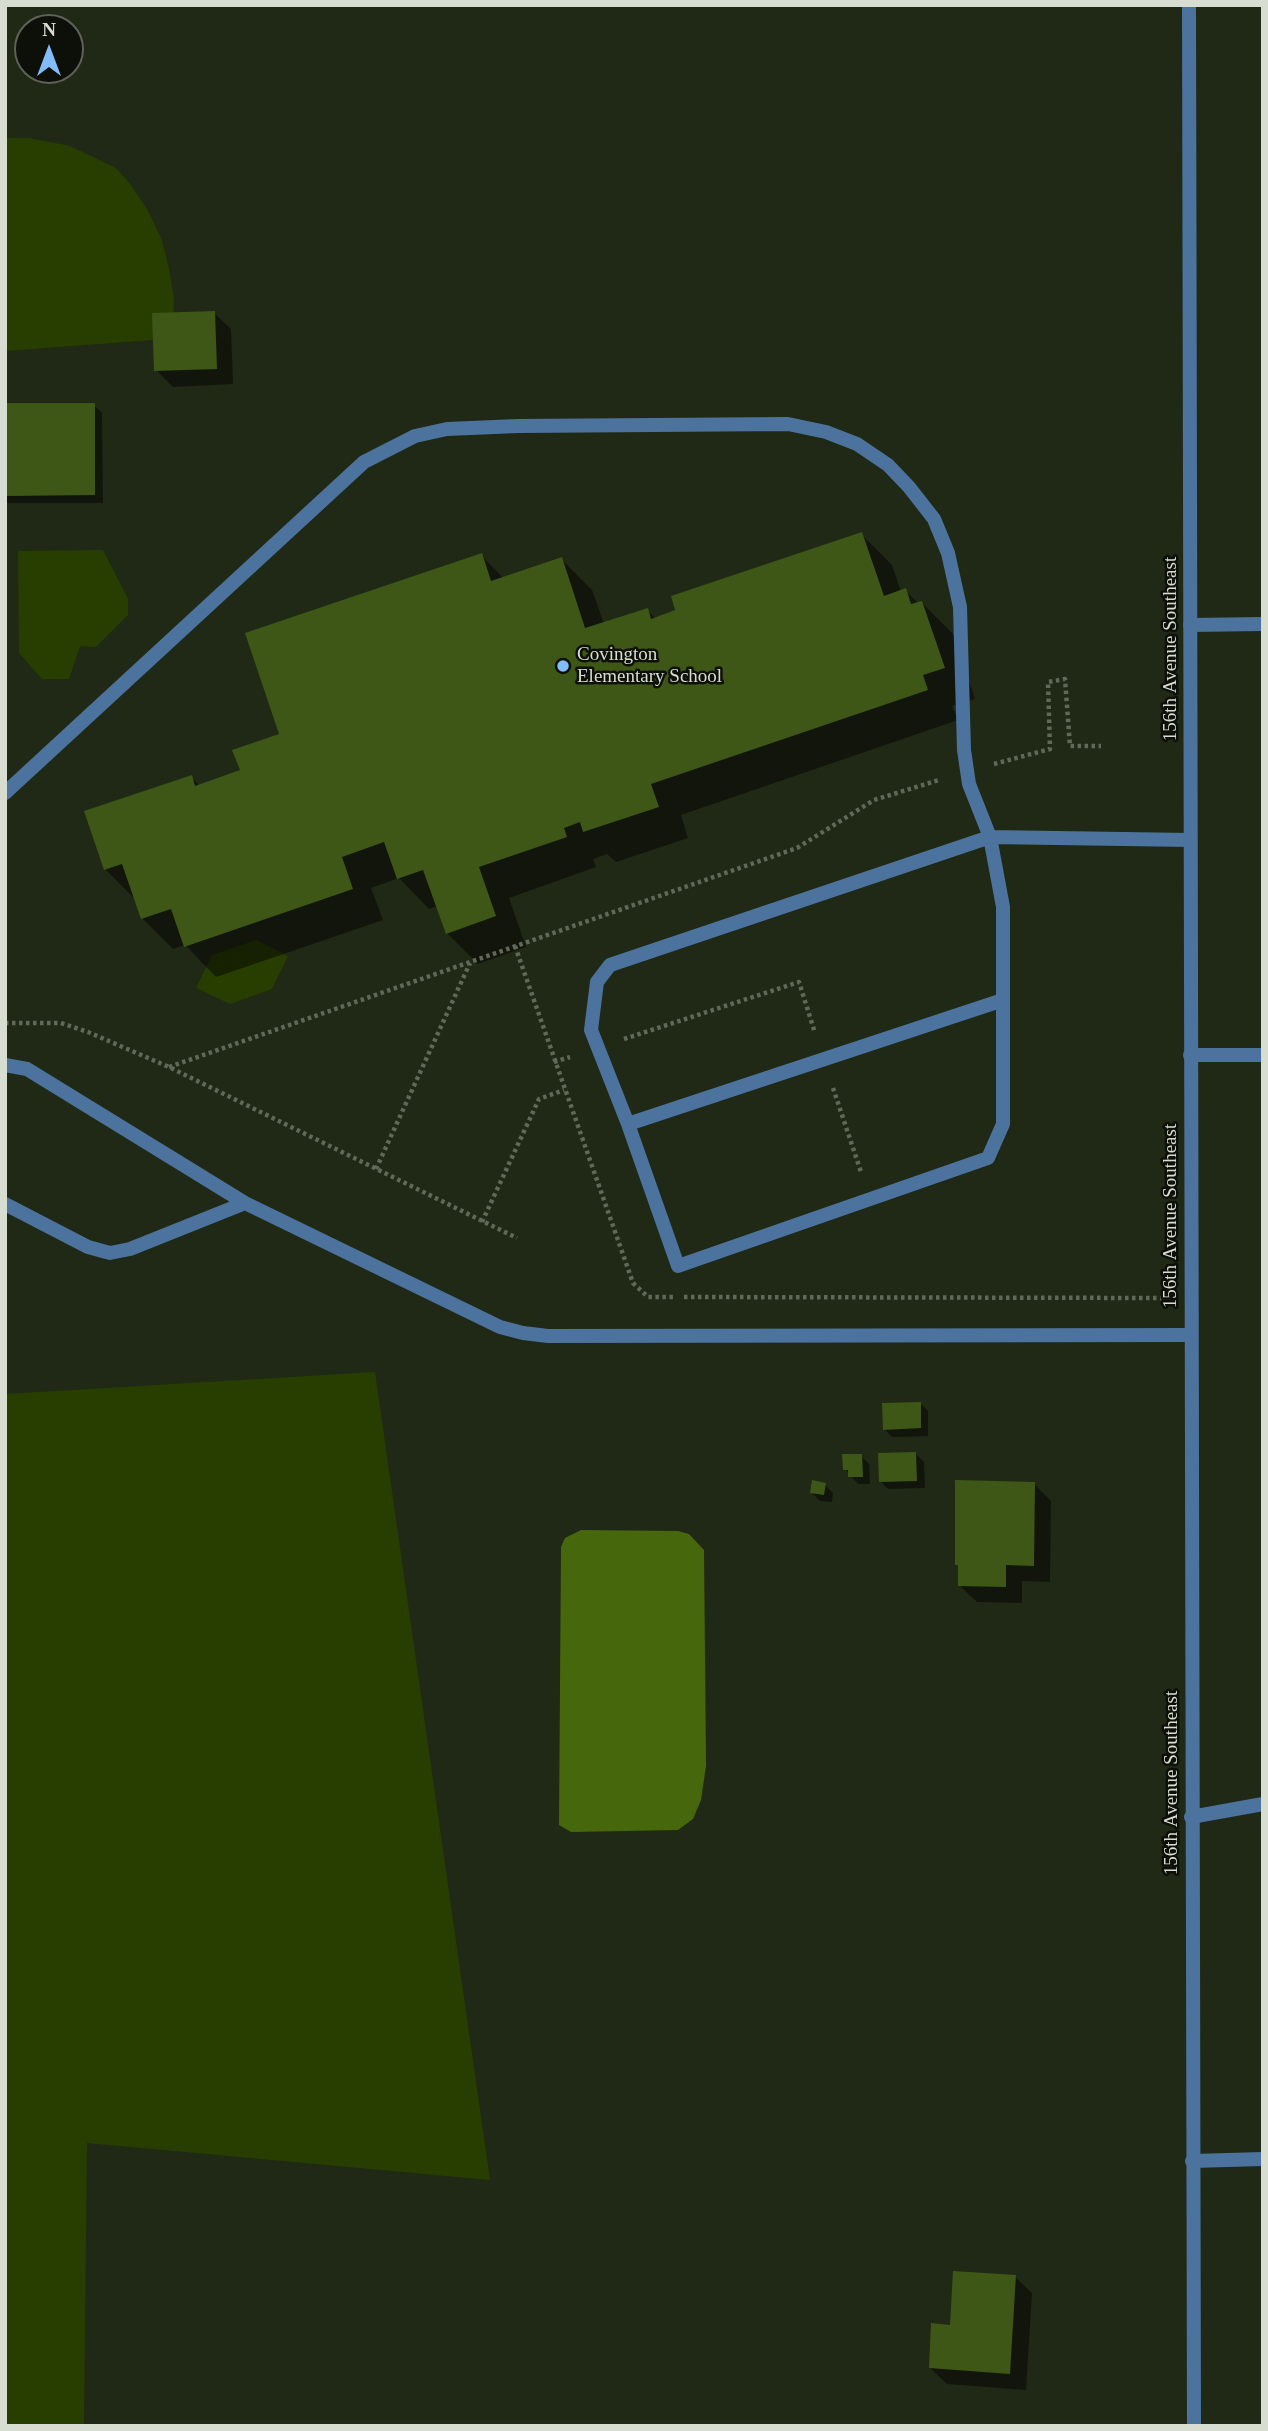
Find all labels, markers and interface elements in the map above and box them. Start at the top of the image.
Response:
north arrow [14,14,84,84]
text: N [42,19,56,40]
street label: 156th Avenue Southeast [1160,557,1182,741]
place label: Covington Elementary School [577,644,722,688]
marker: Covington Elementary School [555,658,571,674]
street label: 156th Avenue Southeast [1160,1124,1182,1308]
street label: 156th Avenue Southeast [1161,1691,1183,1875]

